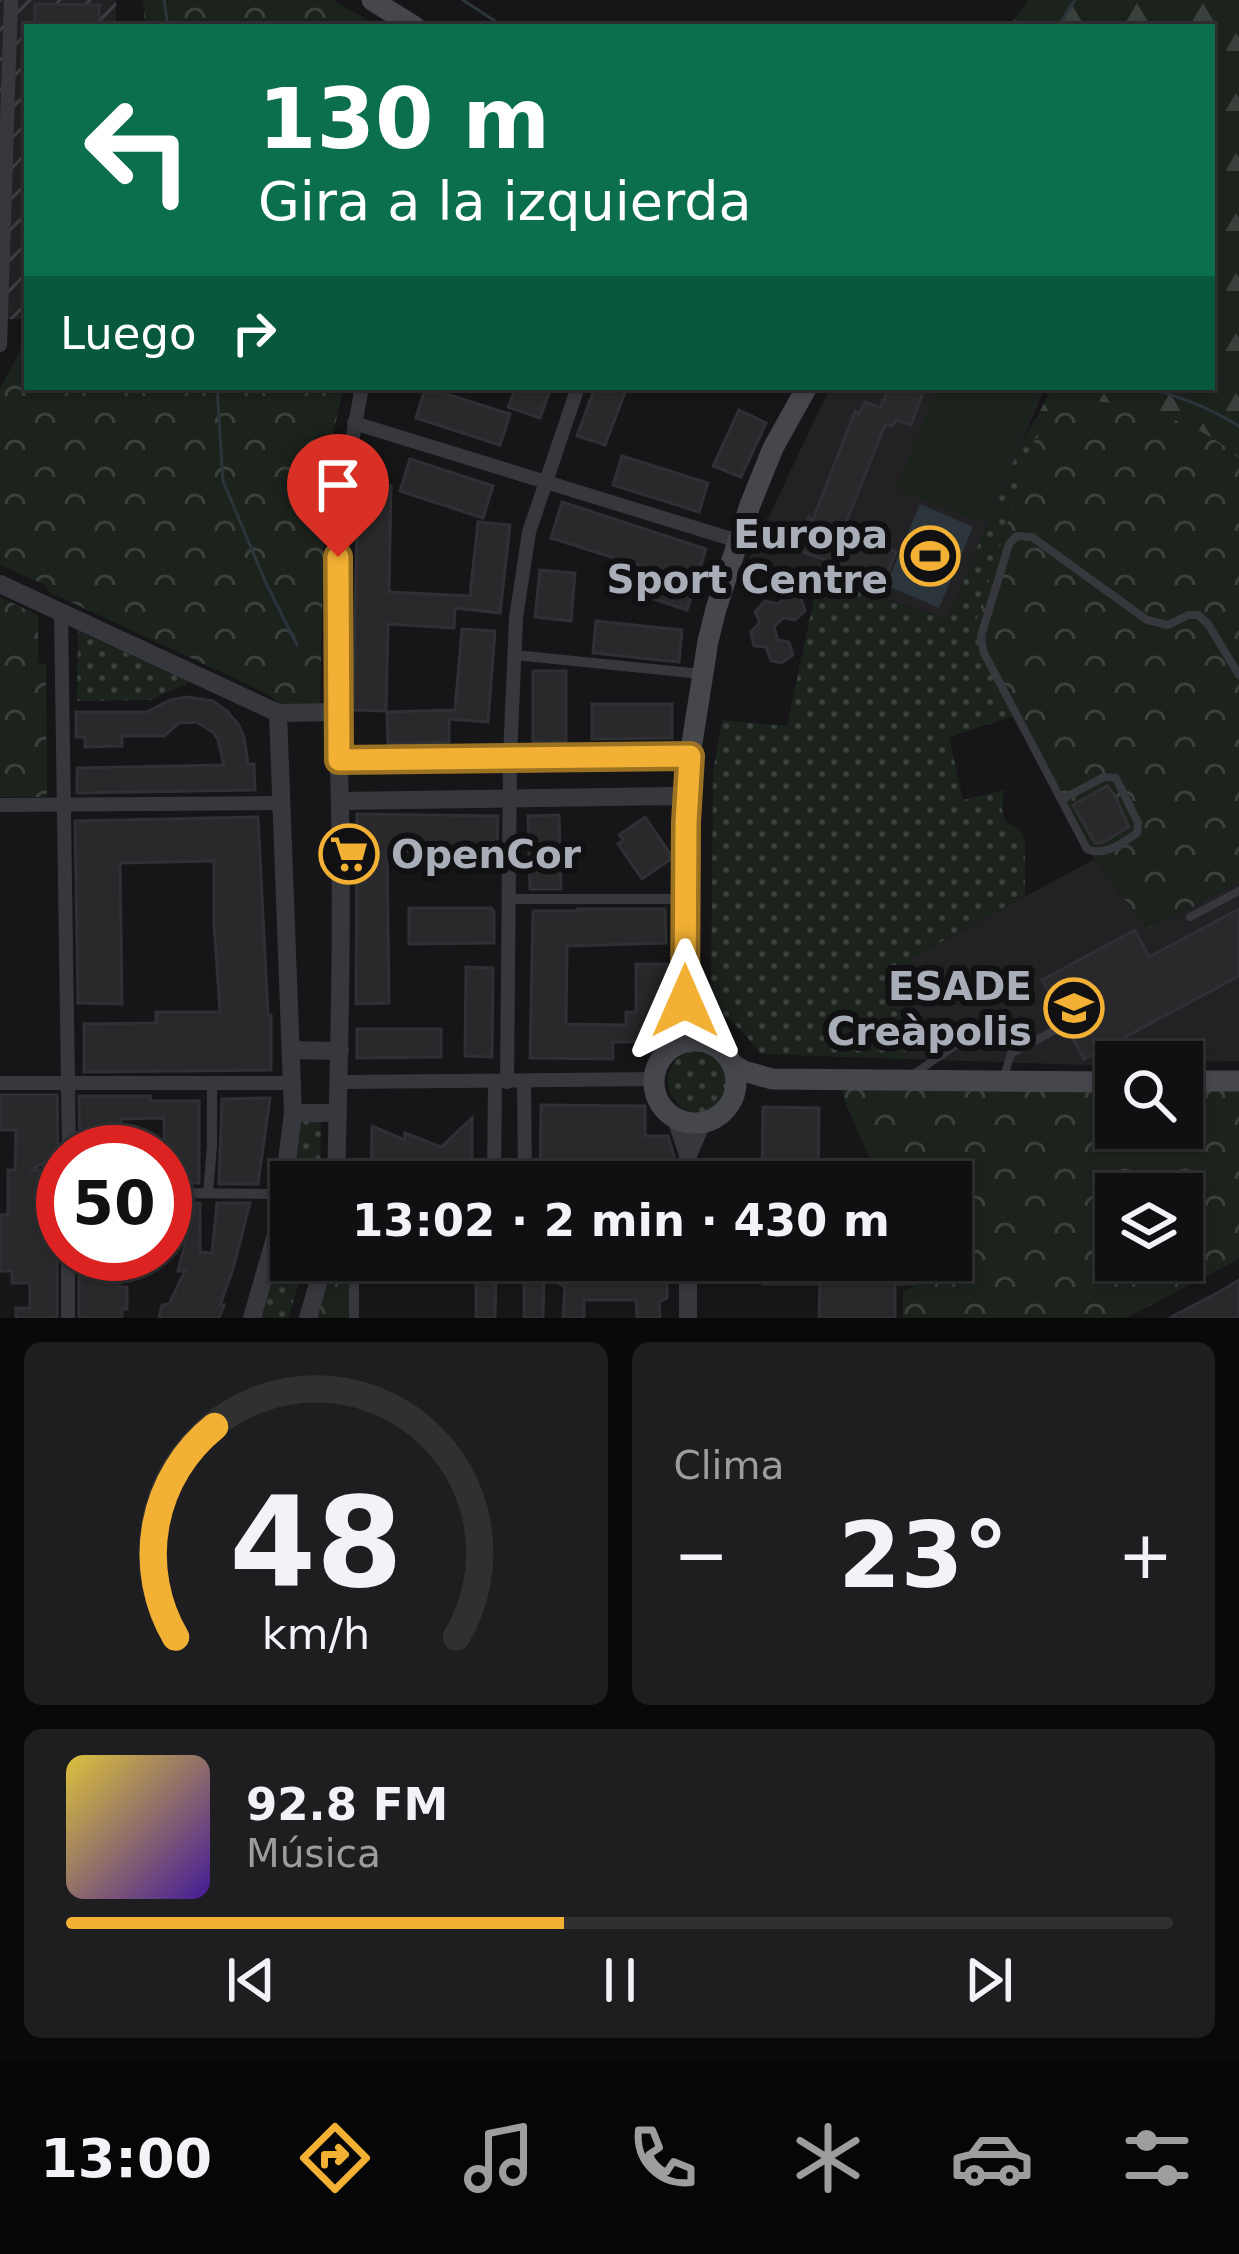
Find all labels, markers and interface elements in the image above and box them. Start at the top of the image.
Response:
text: 130 m [258,70,550,168]
icon: left [60,72,216,228]
text: Gira a la izquierda [258,170,752,233]
icon: right [221,300,287,366]
text: Luego [60,307,197,360]
pin [287,434,389,557]
icon: arrive [305,452,371,518]
place label: Europa Sport Centre [607,512,888,602]
sports icon: Europa Sport Centre [899,525,961,587]
supermarket icon: OpenCor [318,823,380,885]
place label: OpenCor [391,832,582,877]
position arrow [622,938,748,1064]
place label: ESADE Creàpolis [827,964,1032,1054]
school or university icon: ESADE Creàpolis [1043,977,1105,1039]
map controls [1095,1041,1203,1281]
button: search [1095,1041,1203,1149]
speed limit sign: 50 [36,1125,192,1281]
button: layers [1095,1173,1203,1281]
text: 13:02 · 2 min · 430 m [352,1194,890,1247]
text: Clima [674,1443,784,1488]
text: 48 [229,1470,403,1615]
text: 23° [838,1503,1008,1608]
text: − [674,1517,729,1594]
text: + [1118,1517,1173,1594]
text: km/h [262,1608,370,1658]
text: 92.8 FM [246,1778,448,1831]
text: Música [246,1831,381,1876]
icon: previous [218,1947,284,2013]
icon: pause [587,1947,653,2013]
icon: next [956,1947,1022,2013]
icon: directions [293,2116,377,2200]
icon: music [457,2116,541,2200]
icon: phone [621,2116,705,2200]
icon: climate [786,2116,870,2200]
icon: car [950,2116,1034,2200]
icon: filters [1115,2116,1199,2200]
text: 13:00 [40,2127,212,2190]

